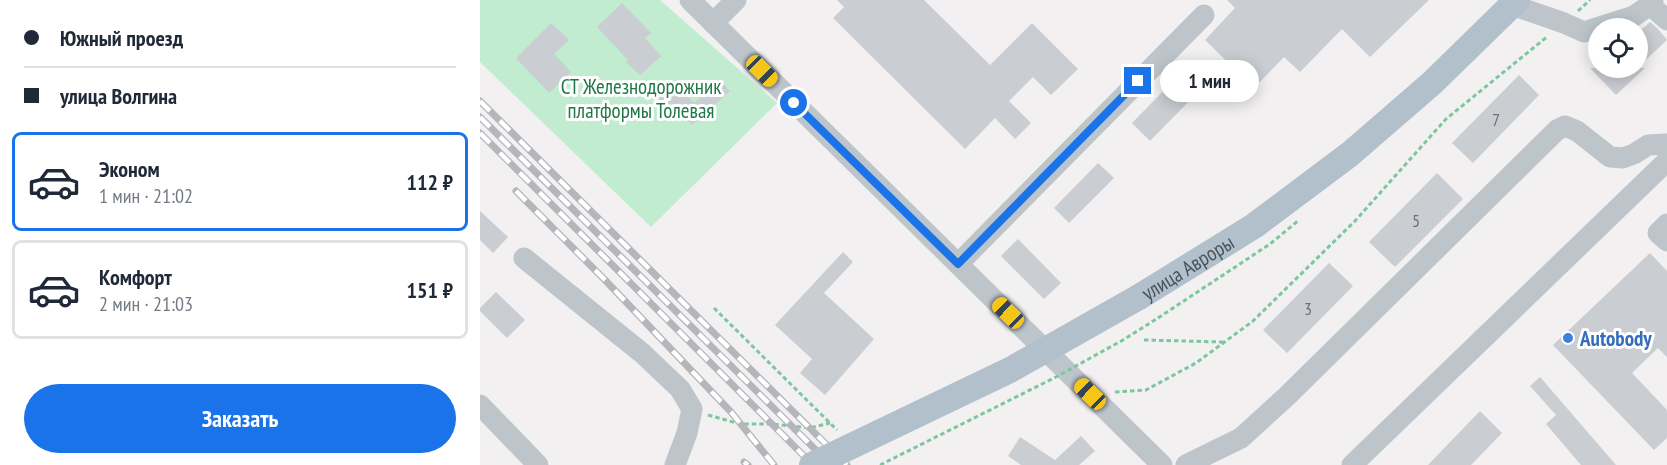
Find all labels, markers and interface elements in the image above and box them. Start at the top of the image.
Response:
map controls [1588,18,1648,78]
button: locate [1588,18,1648,78]
text: Южный проезд [60,24,183,52]
car [743,52,781,90]
callout: 1 мин [1159,60,1258,102]
route end [1124,67,1151,94]
text: 1 мин [1188,68,1231,94]
park label: СТ Железнодорожник платформы Толевая [561,73,721,124]
text: улица Волгина [60,82,177,110]
route start [780,89,807,116]
house number: 7 [1492,108,1500,131]
icon: car [27,155,81,209]
text: Эконом [99,155,160,183]
text: 112 ₽ [406,168,453,196]
text: 1 мин · 21:02 [99,183,193,209]
house number: 5 [1412,209,1420,232]
street label: улица Авроры [1136,228,1239,306]
icon: car [27,263,81,317]
text: Комфорт [99,263,172,291]
text: 151 ₽ [406,276,453,304]
text: 2 мин · 21:03 [99,291,193,317]
car [989,294,1027,332]
house number: 3 [1304,297,1312,320]
place label: Autobody [1579,325,1652,352]
marker: Autobody [1561,331,1575,345]
car [1071,375,1109,413]
button: Заказать [24,384,456,453]

